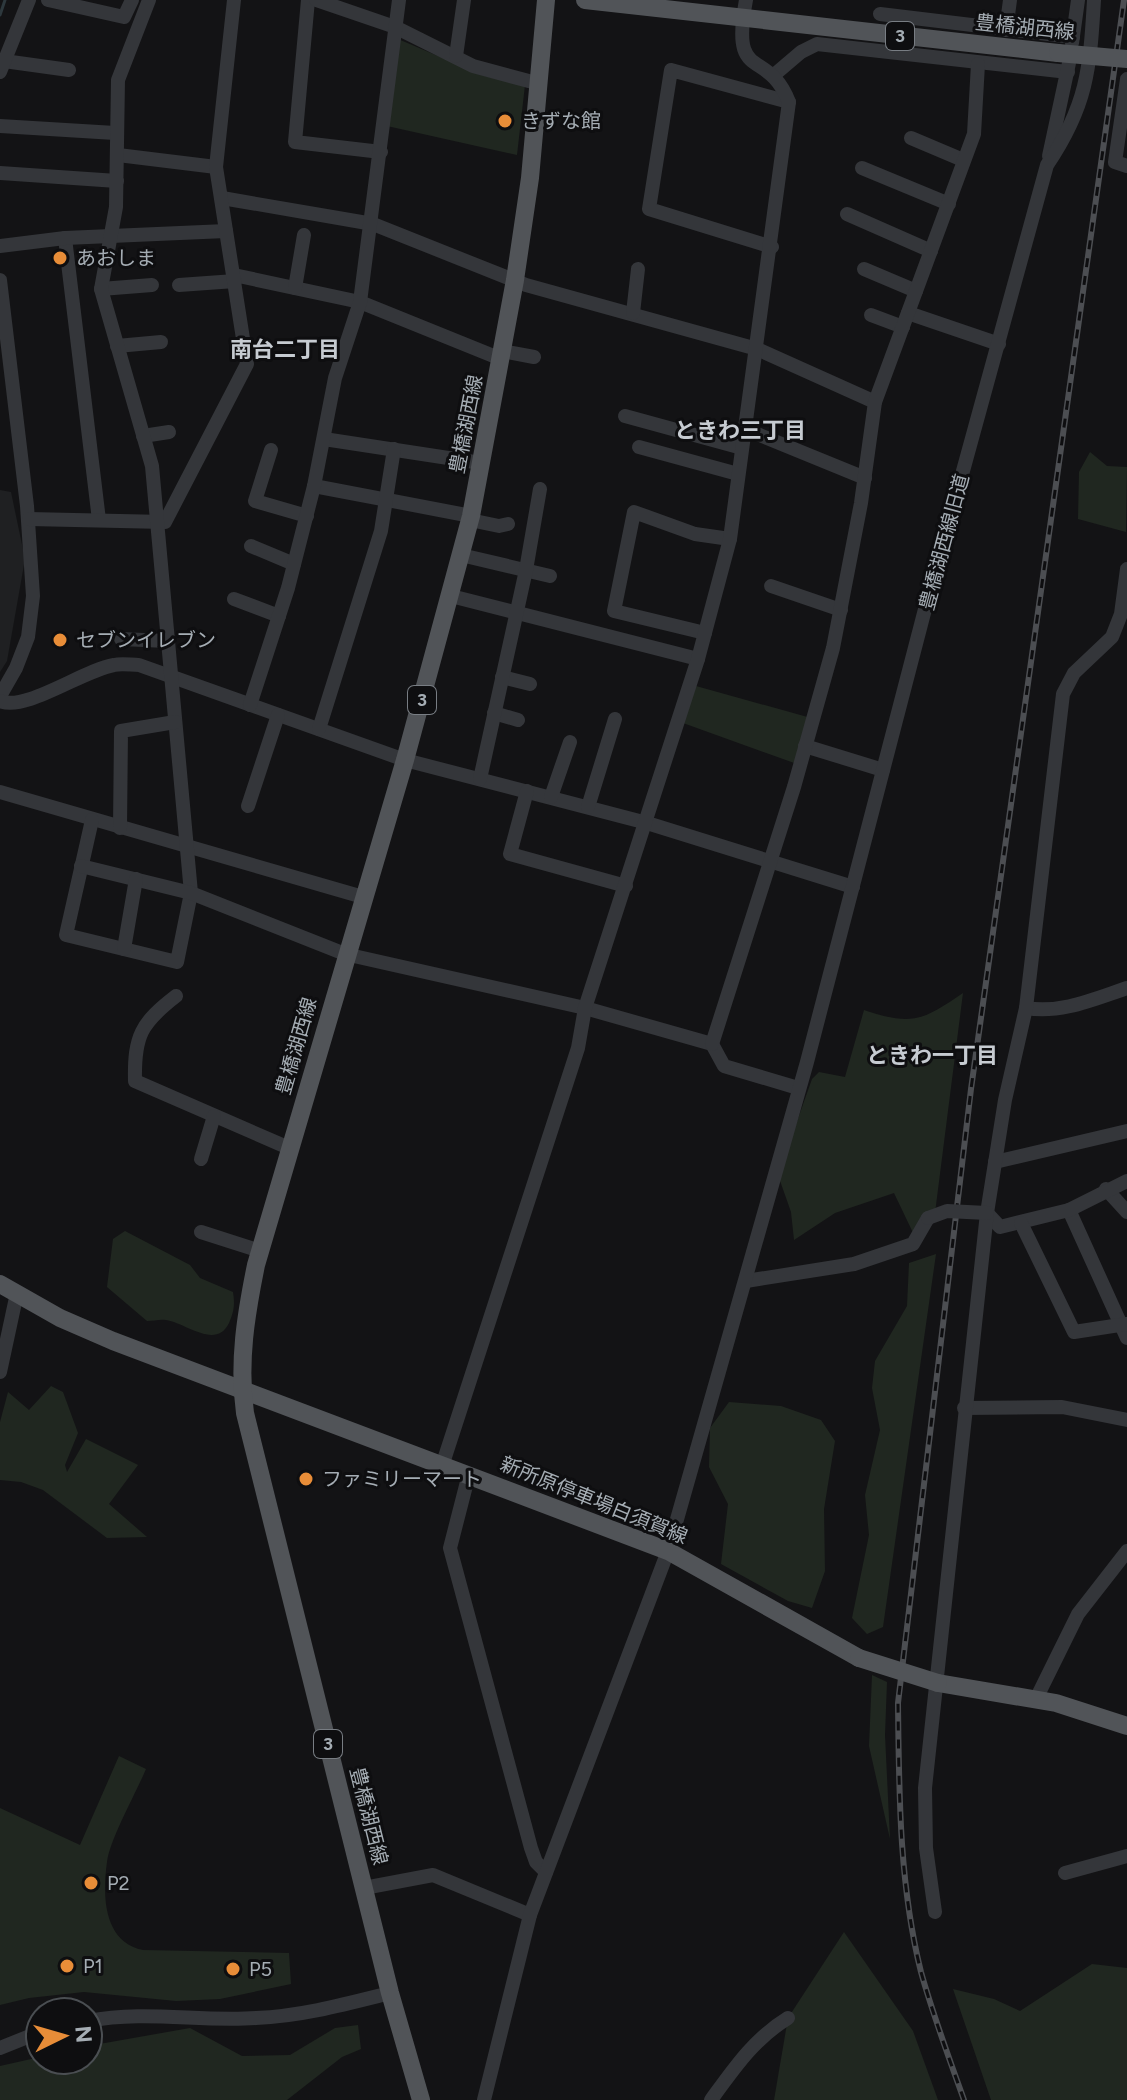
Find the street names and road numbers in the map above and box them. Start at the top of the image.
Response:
street label: 豊橋湖西線 [974,10,1076,44]
road number: 3 [886,22,914,50]
street label: 豊橋湖西線 [445,373,487,475]
street label: 豊橋湖西線旧道 [914,471,974,613]
road number: 3 [408,686,436,714]
street label: 豊橋湖西線 [271,995,321,1097]
street label: 新所原停車場白須賀線 [497,1451,691,1549]
road number: 3 [314,1730,342,1758]
street label: 豊橋湖西線 [345,1765,393,1867]

